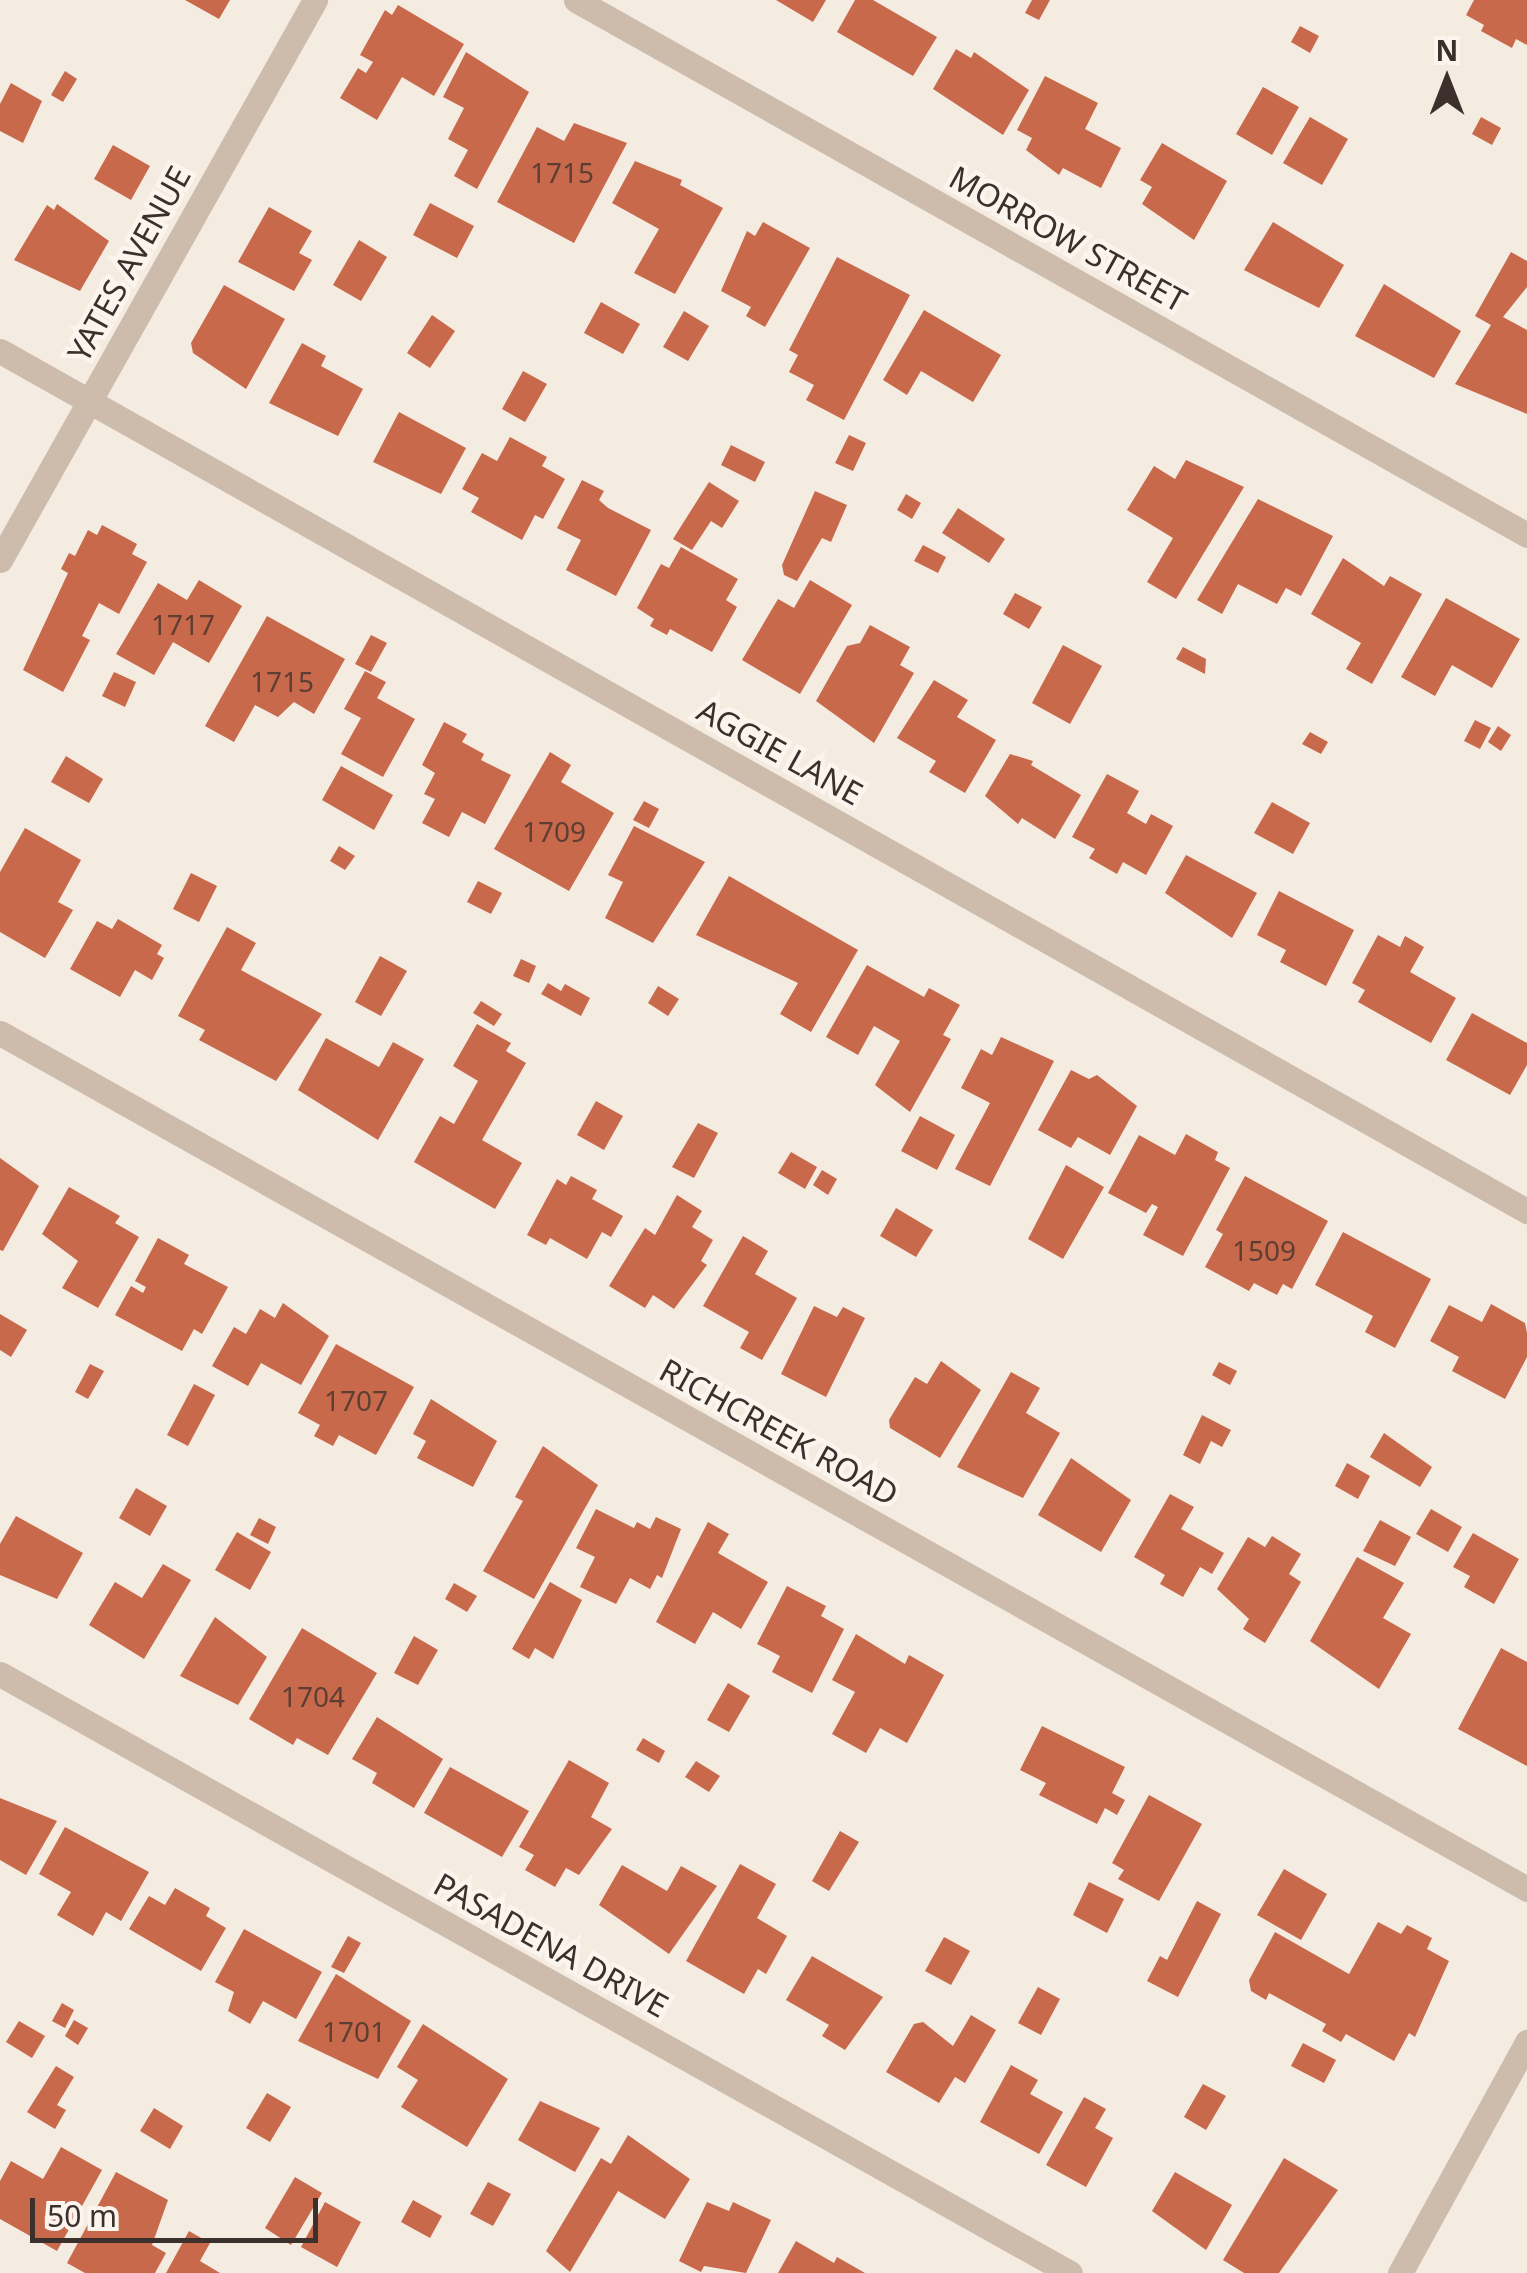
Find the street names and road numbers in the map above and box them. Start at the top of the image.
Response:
street label: MORROW STREET [943,158,1193,320]
street label: YATES AVENUE [59,160,199,368]
street label: AGGIE LANE [691,691,869,813]
street label: RICHCREEK ROAD [653,1351,905,1513]
street label: PASADENA DRIVE [427,1865,675,2025]

